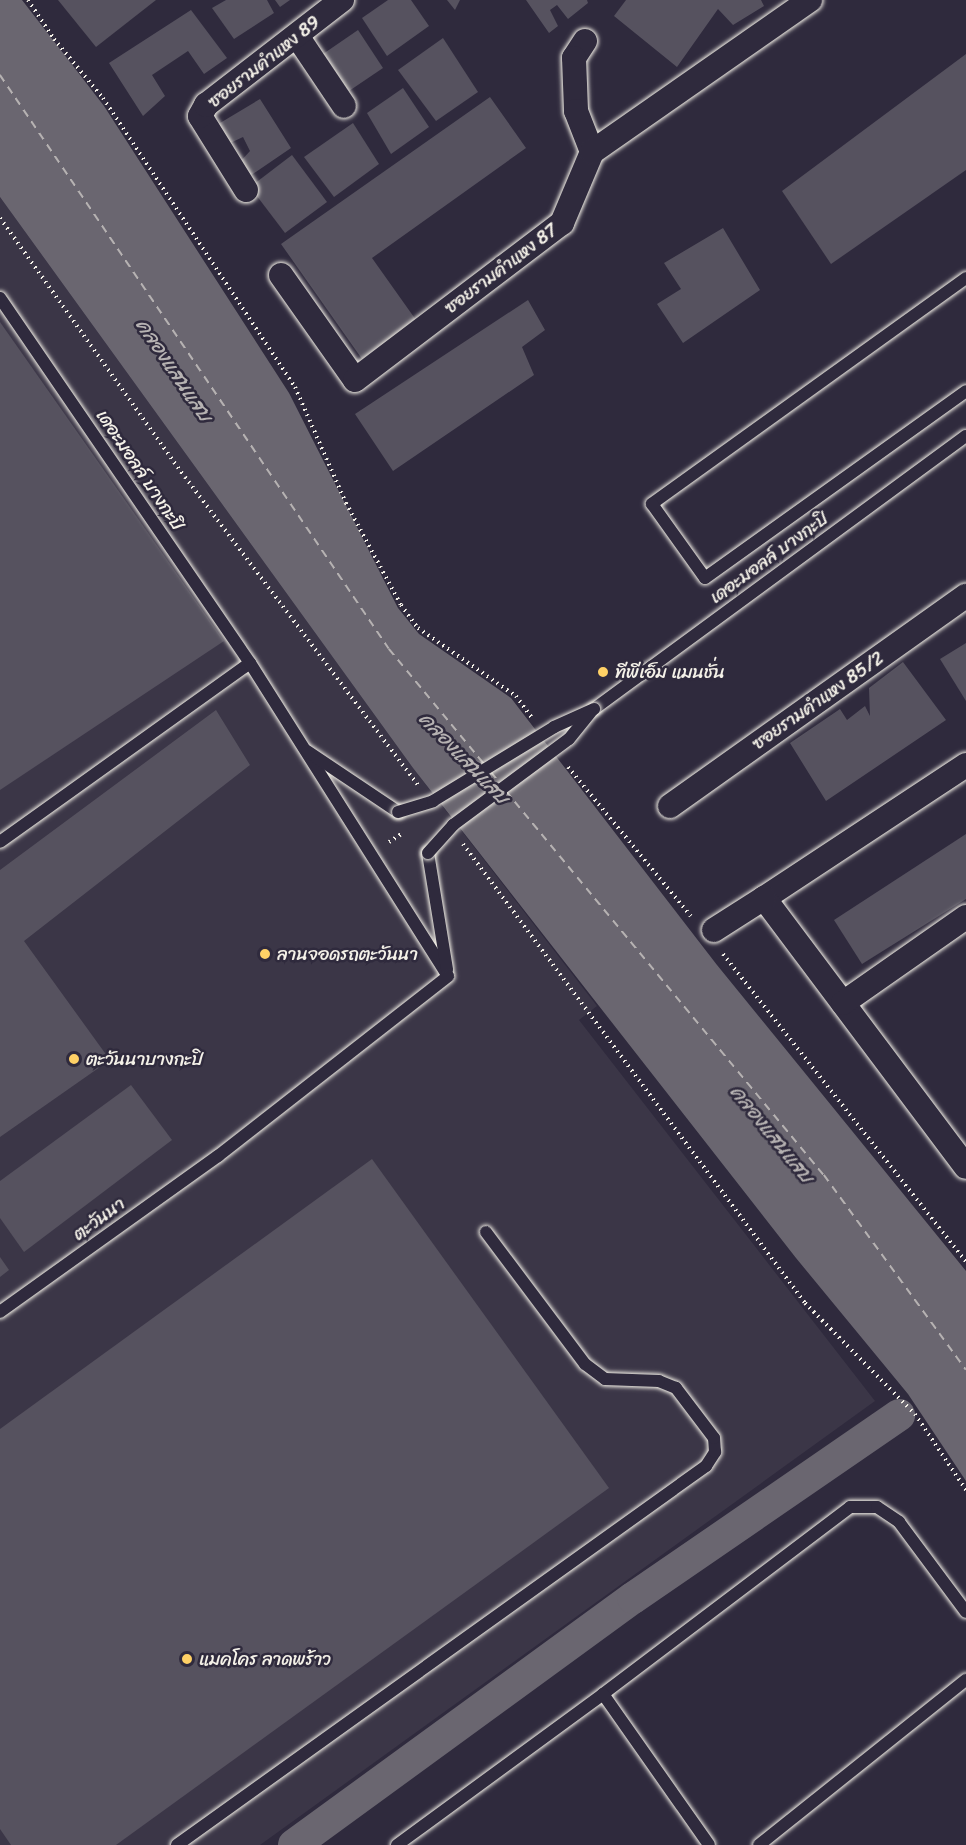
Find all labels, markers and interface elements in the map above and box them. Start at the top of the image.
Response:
street label: ซอยรามคำแหง 89 [204,11,324,113]
street label: ซอยรามคำแหง 87 [440,220,562,318]
water label: คลองแสนแสบ [131,314,217,426]
street label: เดอะมอลล์ บางกะปิ [92,405,188,535]
street label: เดอะมอลล์ บางกะปิ [706,508,832,608]
street label: ซอยรามคำแหง 85/2 [748,647,888,755]
place label: ทีพีเอ็ม แมนชั่น [615,661,725,683]
marker: ทีพีเอ็ม แมนชั่น [596,665,610,679]
water label: คลองแสนแสบ [414,707,514,809]
place label: ลานจอดรถตะวันนา [277,943,418,965]
marker: ลานจอดรถตะวันนา [258,947,272,961]
place label: ตะวันนาบางกะปิ [86,1048,203,1070]
marker: ตะวันนาบางกะปิ [67,1052,81,1066]
water label: คลองแสนแสบ [725,1080,819,1188]
street label: ตะวันนา [69,1193,129,1245]
place label: แมคโคร ลาดพร้าว [199,1648,331,1670]
marker: แมคโคร ลาดพร้าว [180,1652,194,1666]

